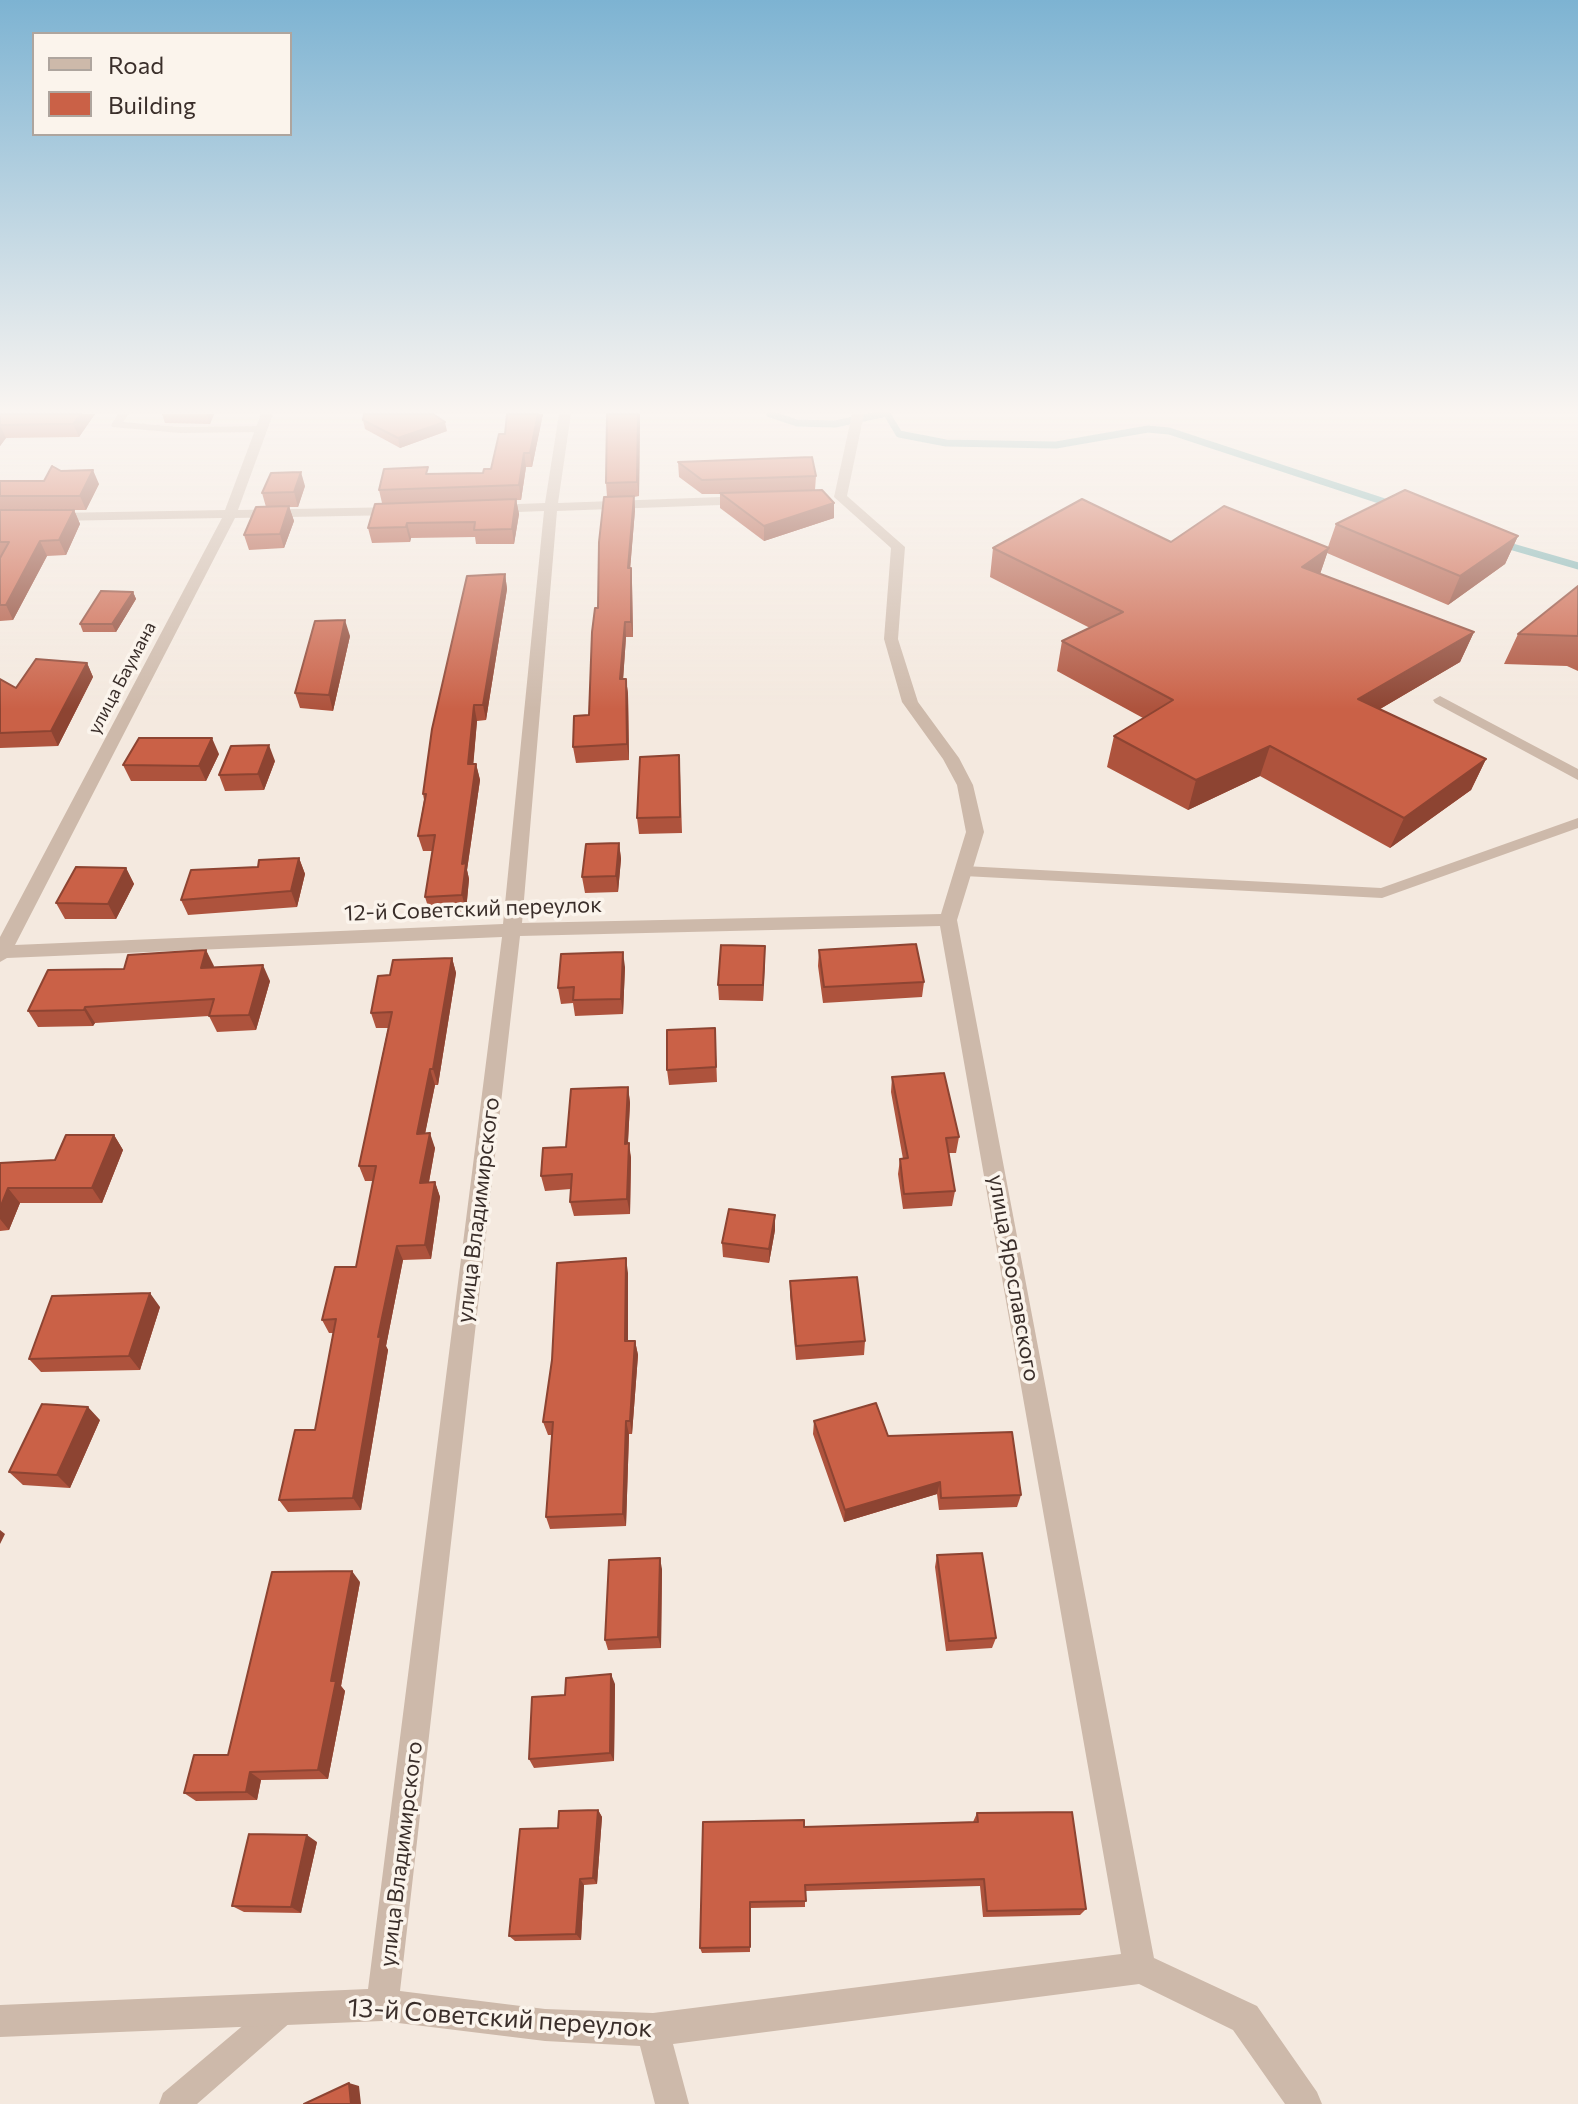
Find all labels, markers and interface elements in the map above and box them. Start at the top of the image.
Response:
legend [32,32,292,136]
text: Road [108,50,164,79]
text: Building [108,90,196,119]
street label: улица Баумана [83,618,161,738]
street label: 12-й Советский переулок [344,891,602,927]
street label: улица Владимирского [451,1096,505,1324]
street label: улица Ярославского [983,1172,1045,1384]
street label: улица Владимирского [374,1740,428,1968]
street label: 13-й Советский переулок [347,1992,653,2044]

